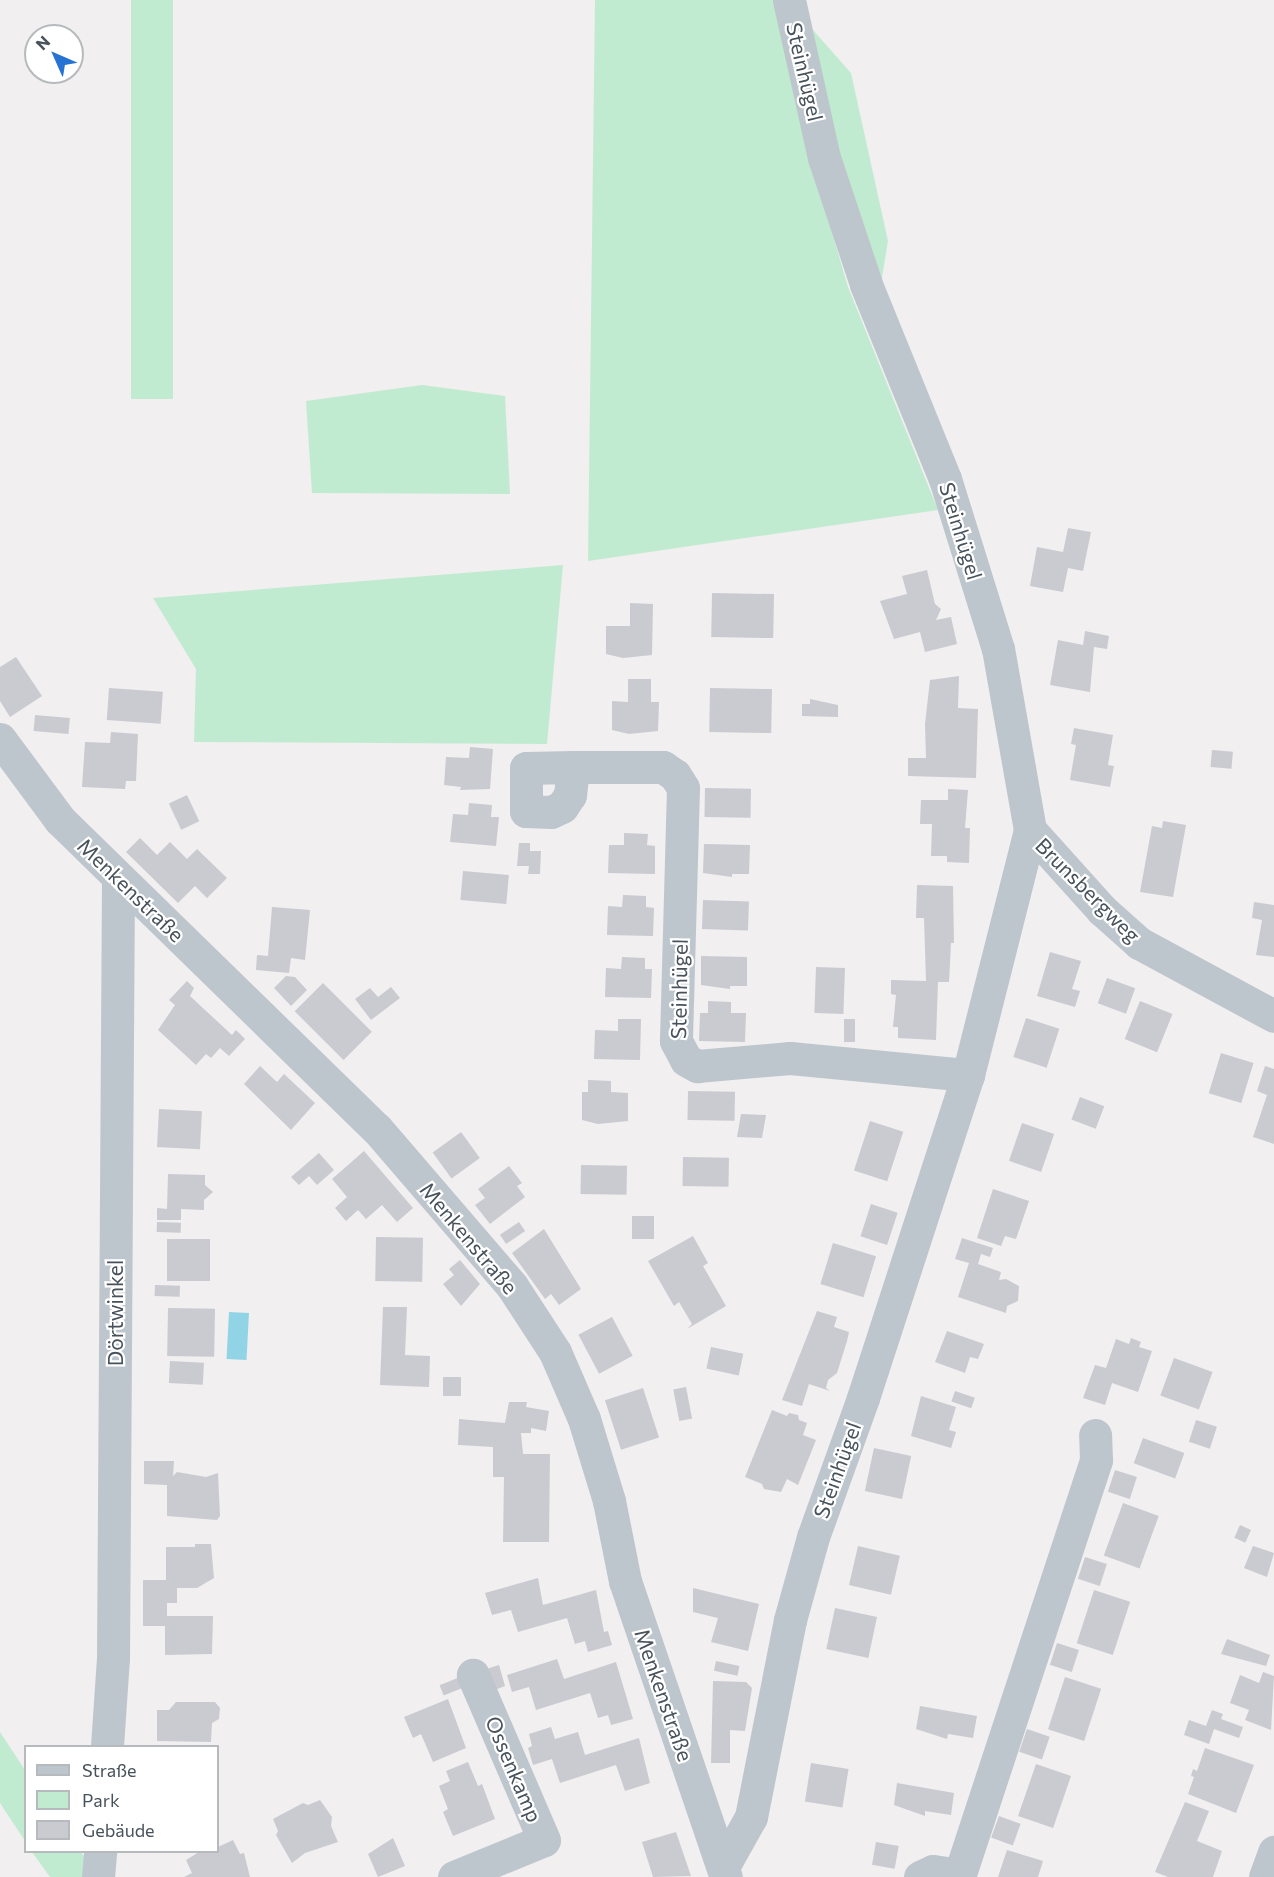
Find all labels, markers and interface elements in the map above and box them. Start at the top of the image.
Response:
street label: Steinhügel [781,20,829,124]
north arrow [24,24,84,84]
text: N [31,31,53,53]
street label: Steinhügel [934,479,988,583]
street label: Menkenstraße [73,833,189,947]
street label: Brunsbergweg [1031,833,1145,947]
street label: Steinhügel [666,939,692,1039]
street label: Menkenstraße [415,1177,523,1299]
street label: Dörtwinkel [102,1260,128,1366]
street label: Steinhügel [808,1419,866,1521]
street label: Menkenstraße [630,1626,698,1764]
street label: Ossenkamp [480,1712,548,1826]
legend [24,1745,219,1853]
text: Straße [82,1759,137,1781]
text: Park [82,1789,120,1811]
text: Gebäude [82,1819,155,1841]

